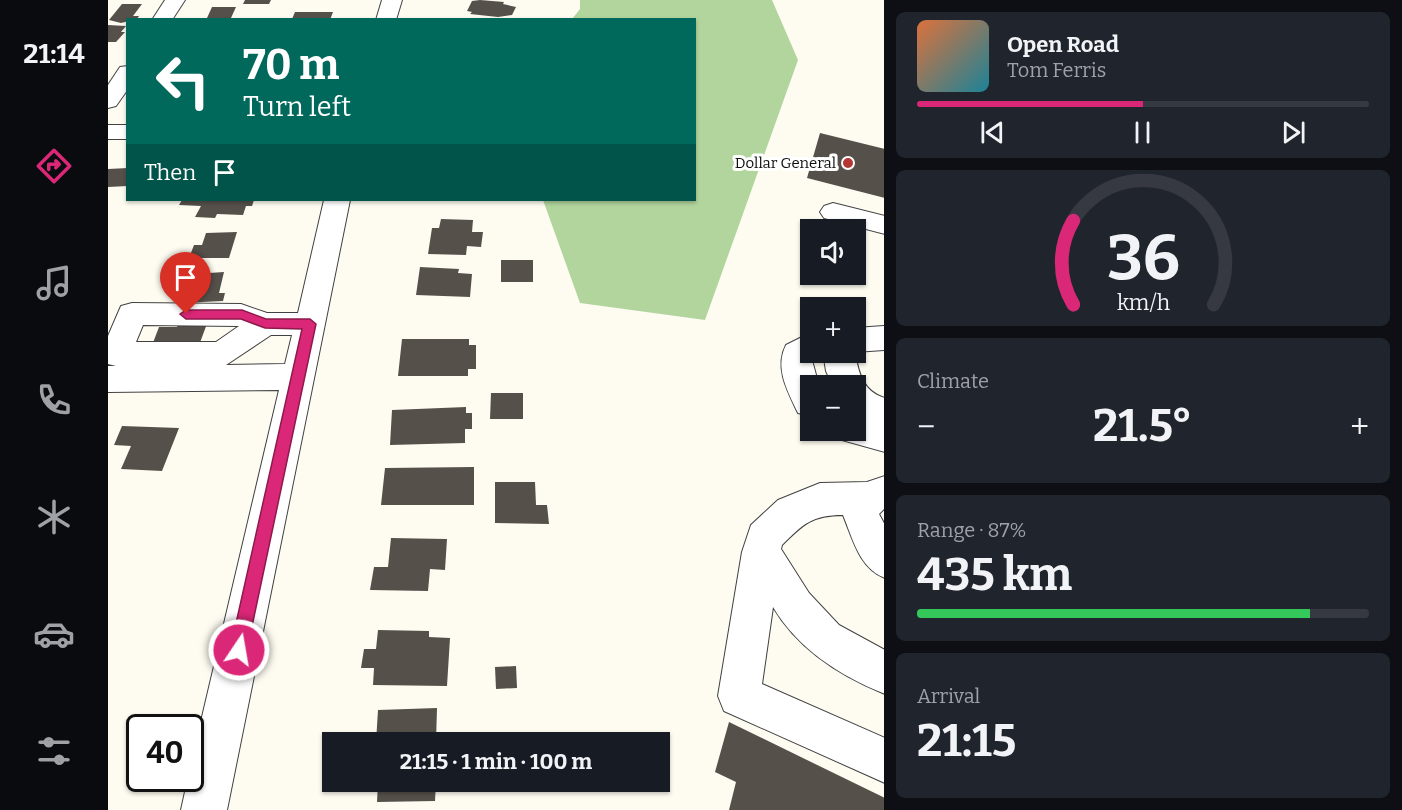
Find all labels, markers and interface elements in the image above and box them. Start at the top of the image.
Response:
text: Open Road [1007,31,1119,58]
text: 21:14 [23,38,85,70]
text: 70 m [243,40,339,90]
icon: left [144,42,222,120]
text: Tom Ferris [1007,58,1106,82]
text: Turn left [243,91,351,123]
icon: previous [976,116,1009,149]
icon: pause [1126,116,1159,149]
icon: next [1277,116,1310,149]
icon: directions [33,145,75,187]
place label: Dollar General [735,154,836,172]
icon: arrive [208,156,241,189]
marker: Dollar General [841,156,855,170]
text: Then [144,159,196,186]
map controls [800,219,866,441]
button: sound [800,219,866,285]
text: 36 [1107,221,1179,296]
pin [160,252,211,314]
icon: arrive [169,261,202,294]
icon: music [33,262,75,304]
text: km/h [1116,290,1170,316]
button: + [800,297,866,363]
text: Climate [917,369,989,393]
button: − [800,375,866,441]
icon: phone [33,379,75,421]
text: 21.5° [1093,399,1192,453]
text: − [917,407,935,447]
text: + [1350,407,1369,447]
icon: climate [33,496,75,538]
text: Range · 87% [917,518,1026,542]
text: 435 km [917,548,1072,602]
icon: car [33,613,75,655]
position arrow [207,618,271,682]
text: Arrival [917,684,980,708]
speed limit sign: 40 [126,714,204,792]
text: 21:15 [917,714,1016,768]
icon: filters [33,730,75,772]
text: 21:15 · 1 min · 100 m [400,748,592,775]

